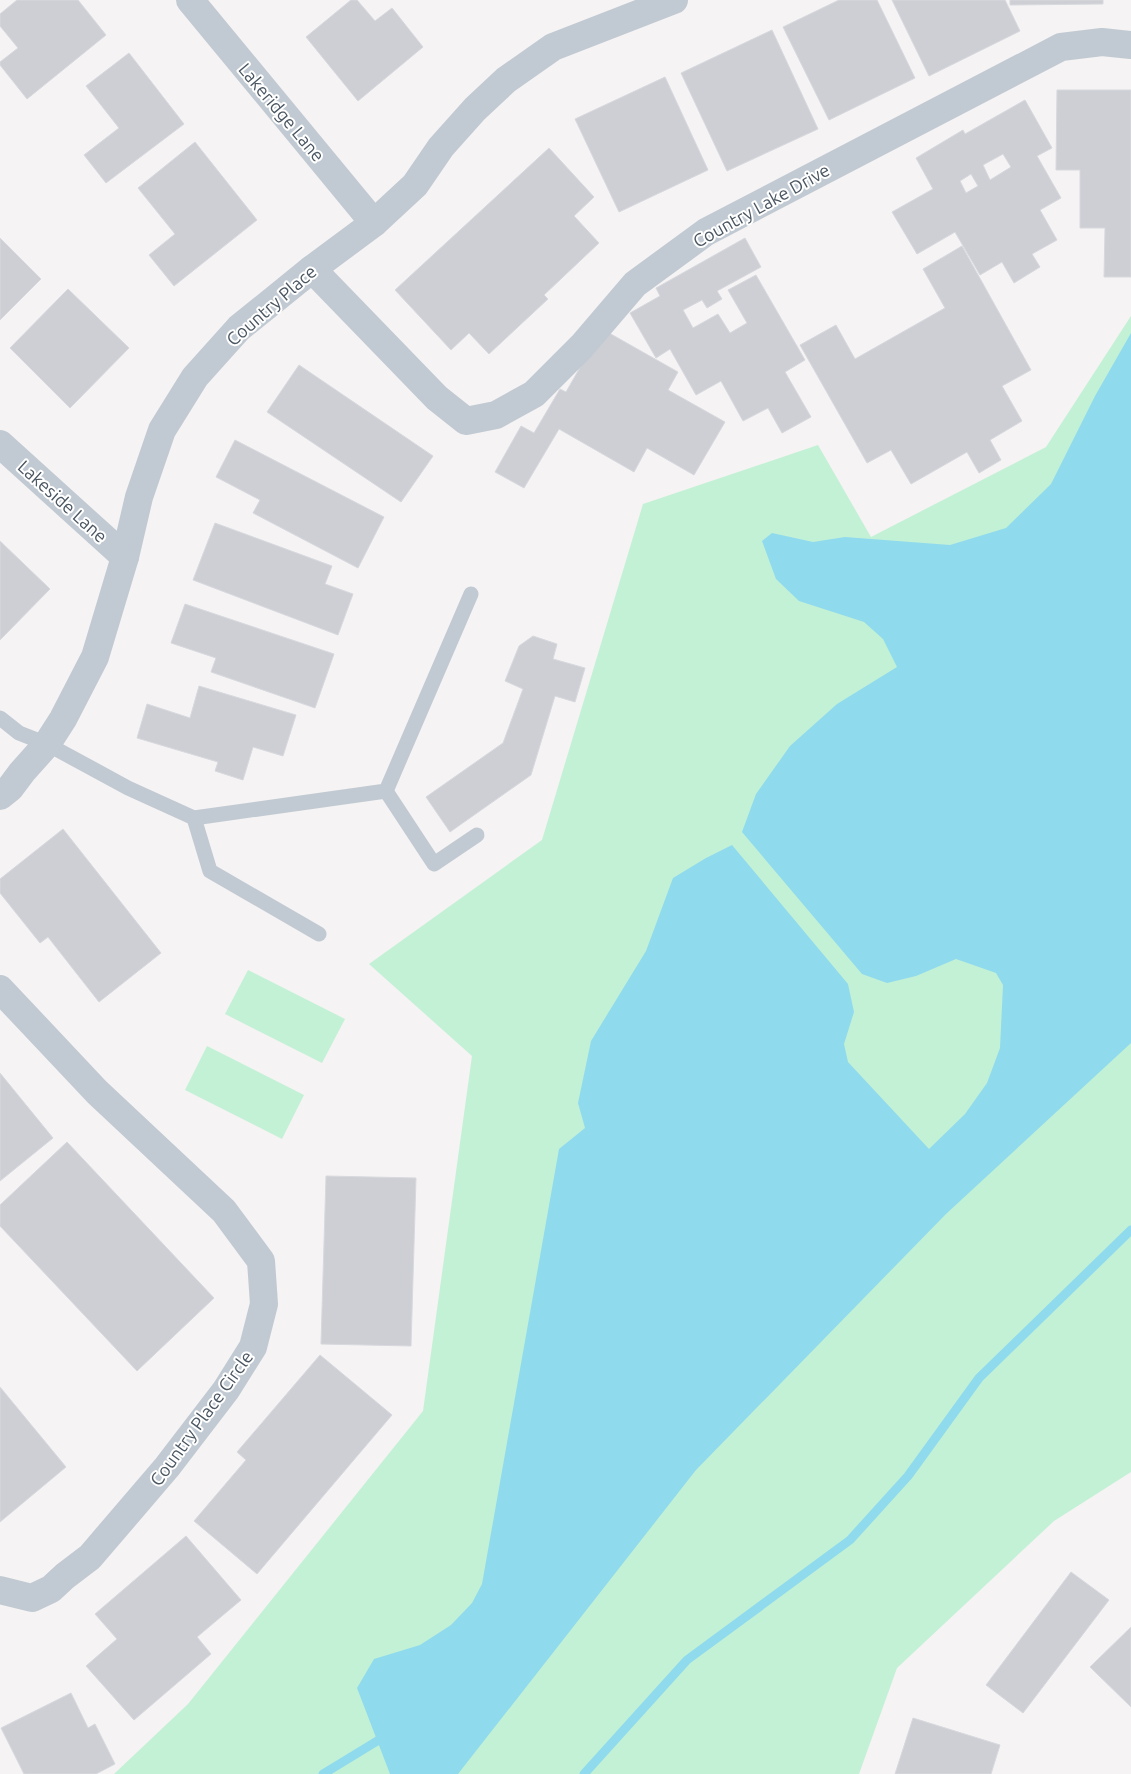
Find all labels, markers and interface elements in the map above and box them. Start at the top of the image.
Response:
street label: Lakeridge Lane [235,59,329,165]
street label: Country Lake Drive [689,159,833,251]
street label: Country Place [222,261,320,349]
street label: Lakeside Lane [14,456,112,546]
street label: Country Place Circle [145,1347,257,1489]

